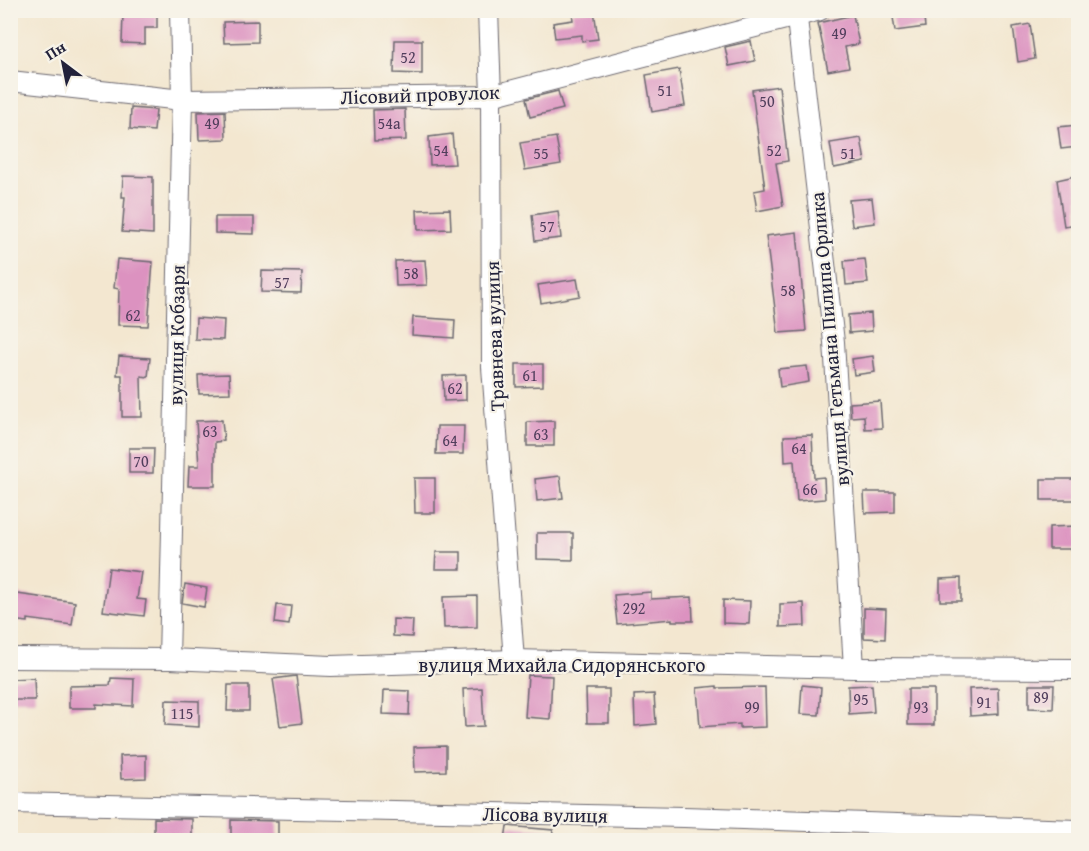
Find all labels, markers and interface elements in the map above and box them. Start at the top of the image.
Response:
house number: 49 [831,21,847,45]
north arrow [33,33,93,93]
text: Пн [40,35,70,66]
house number: 52 [400,45,416,69]
street label: Лісовий провулок [340,77,501,111]
house number: 51 [657,78,673,102]
house number: 50 [759,89,775,113]
house number: 49 [204,111,220,135]
house number: 54а [377,111,401,135]
house number: 54 [433,138,449,162]
house number: 52 [766,138,782,162]
house number: 55 [533,141,549,165]
house number: 51 [840,141,856,165]
street label: вулиця Гетьмана Пилипа Орлика [802,190,856,487]
house number: 57 [539,214,555,238]
street label: Травнева вулиця [477,260,511,412]
house number: 58 [403,261,419,285]
street label: вулиця Кобзаря [160,264,192,406]
house number: 57 [274,270,290,294]
house number: 58 [780,278,796,302]
house number: 62 [125,303,141,327]
house number: 61 [522,363,538,387]
house number: 62 [447,376,463,400]
house number: 63 [202,419,218,443]
house number: 63 [533,422,549,446]
house number: 64 [442,428,458,452]
house number: 64 [791,436,807,460]
house number: 70 [133,449,149,473]
house number: 66 [802,477,818,501]
house number: 292 [622,596,646,620]
street label: вулиця Михайла Сидорянського [419,650,705,679]
house number: 89 [1033,685,1049,709]
house number: 95 [853,687,869,711]
house number: 91 [976,690,992,714]
house number: 99 [744,695,760,719]
house number: 93 [913,695,929,719]
house number: 115 [170,701,194,725]
street label: Лісова вулиця [482,798,608,830]

